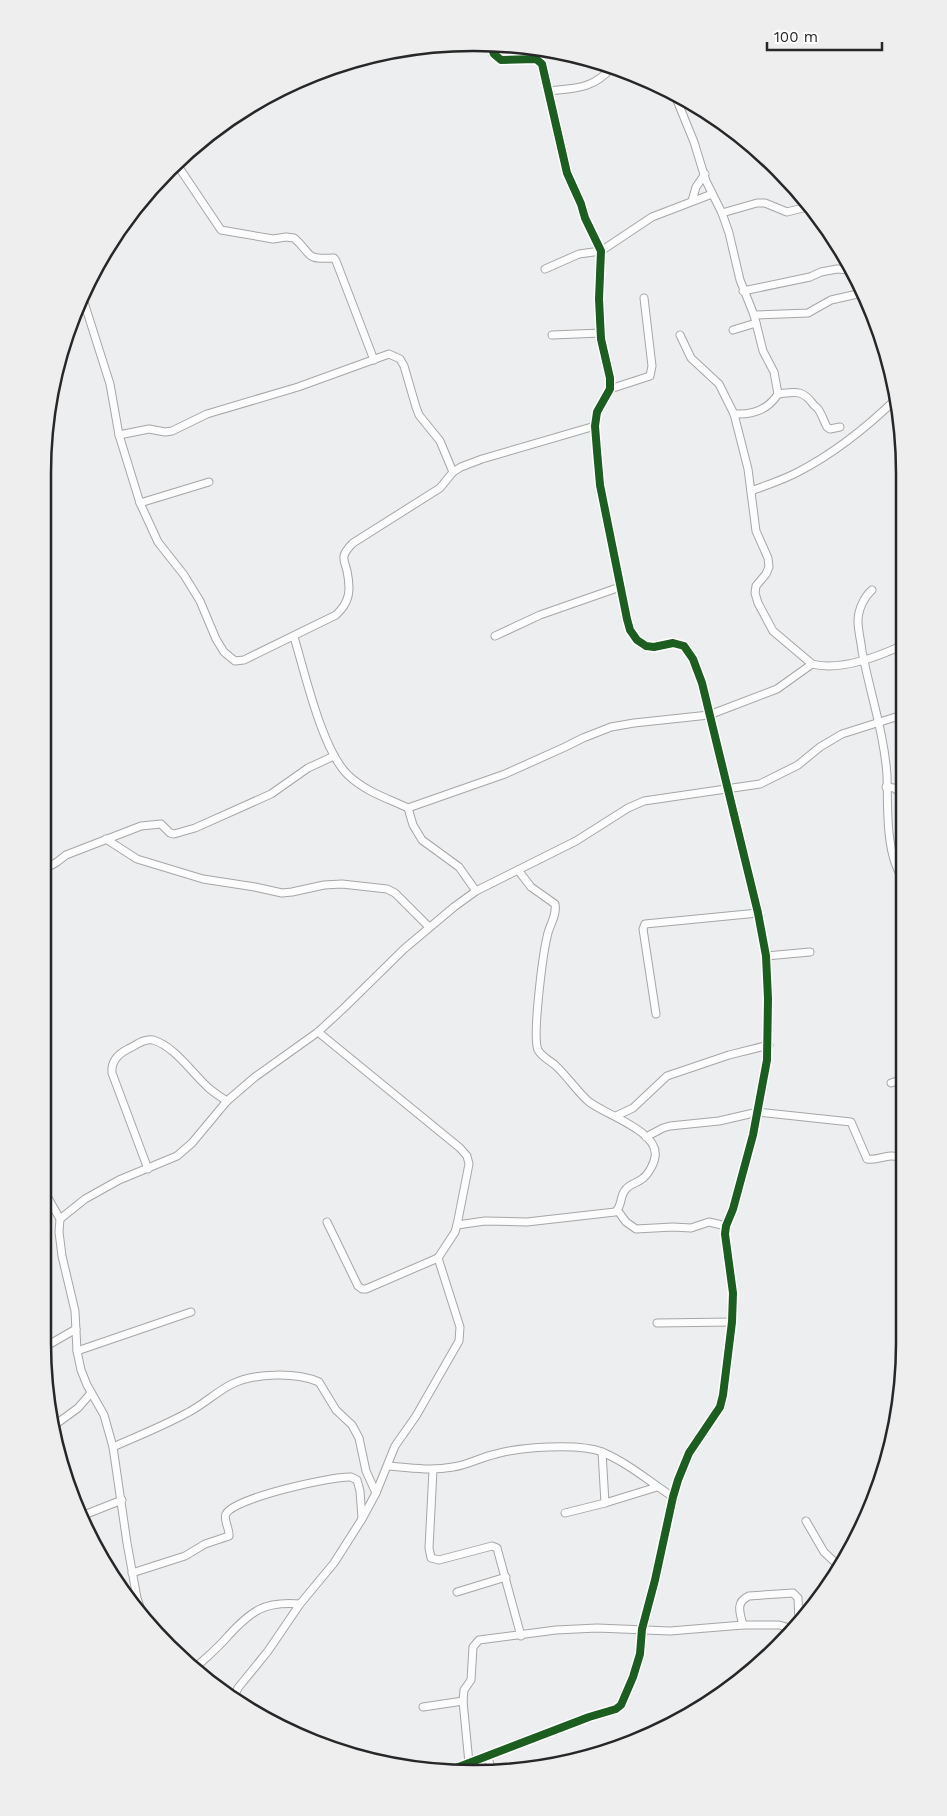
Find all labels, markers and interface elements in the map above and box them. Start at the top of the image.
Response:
scale bar [767,20,882,52]
text: 100 m [774,28,818,46]

